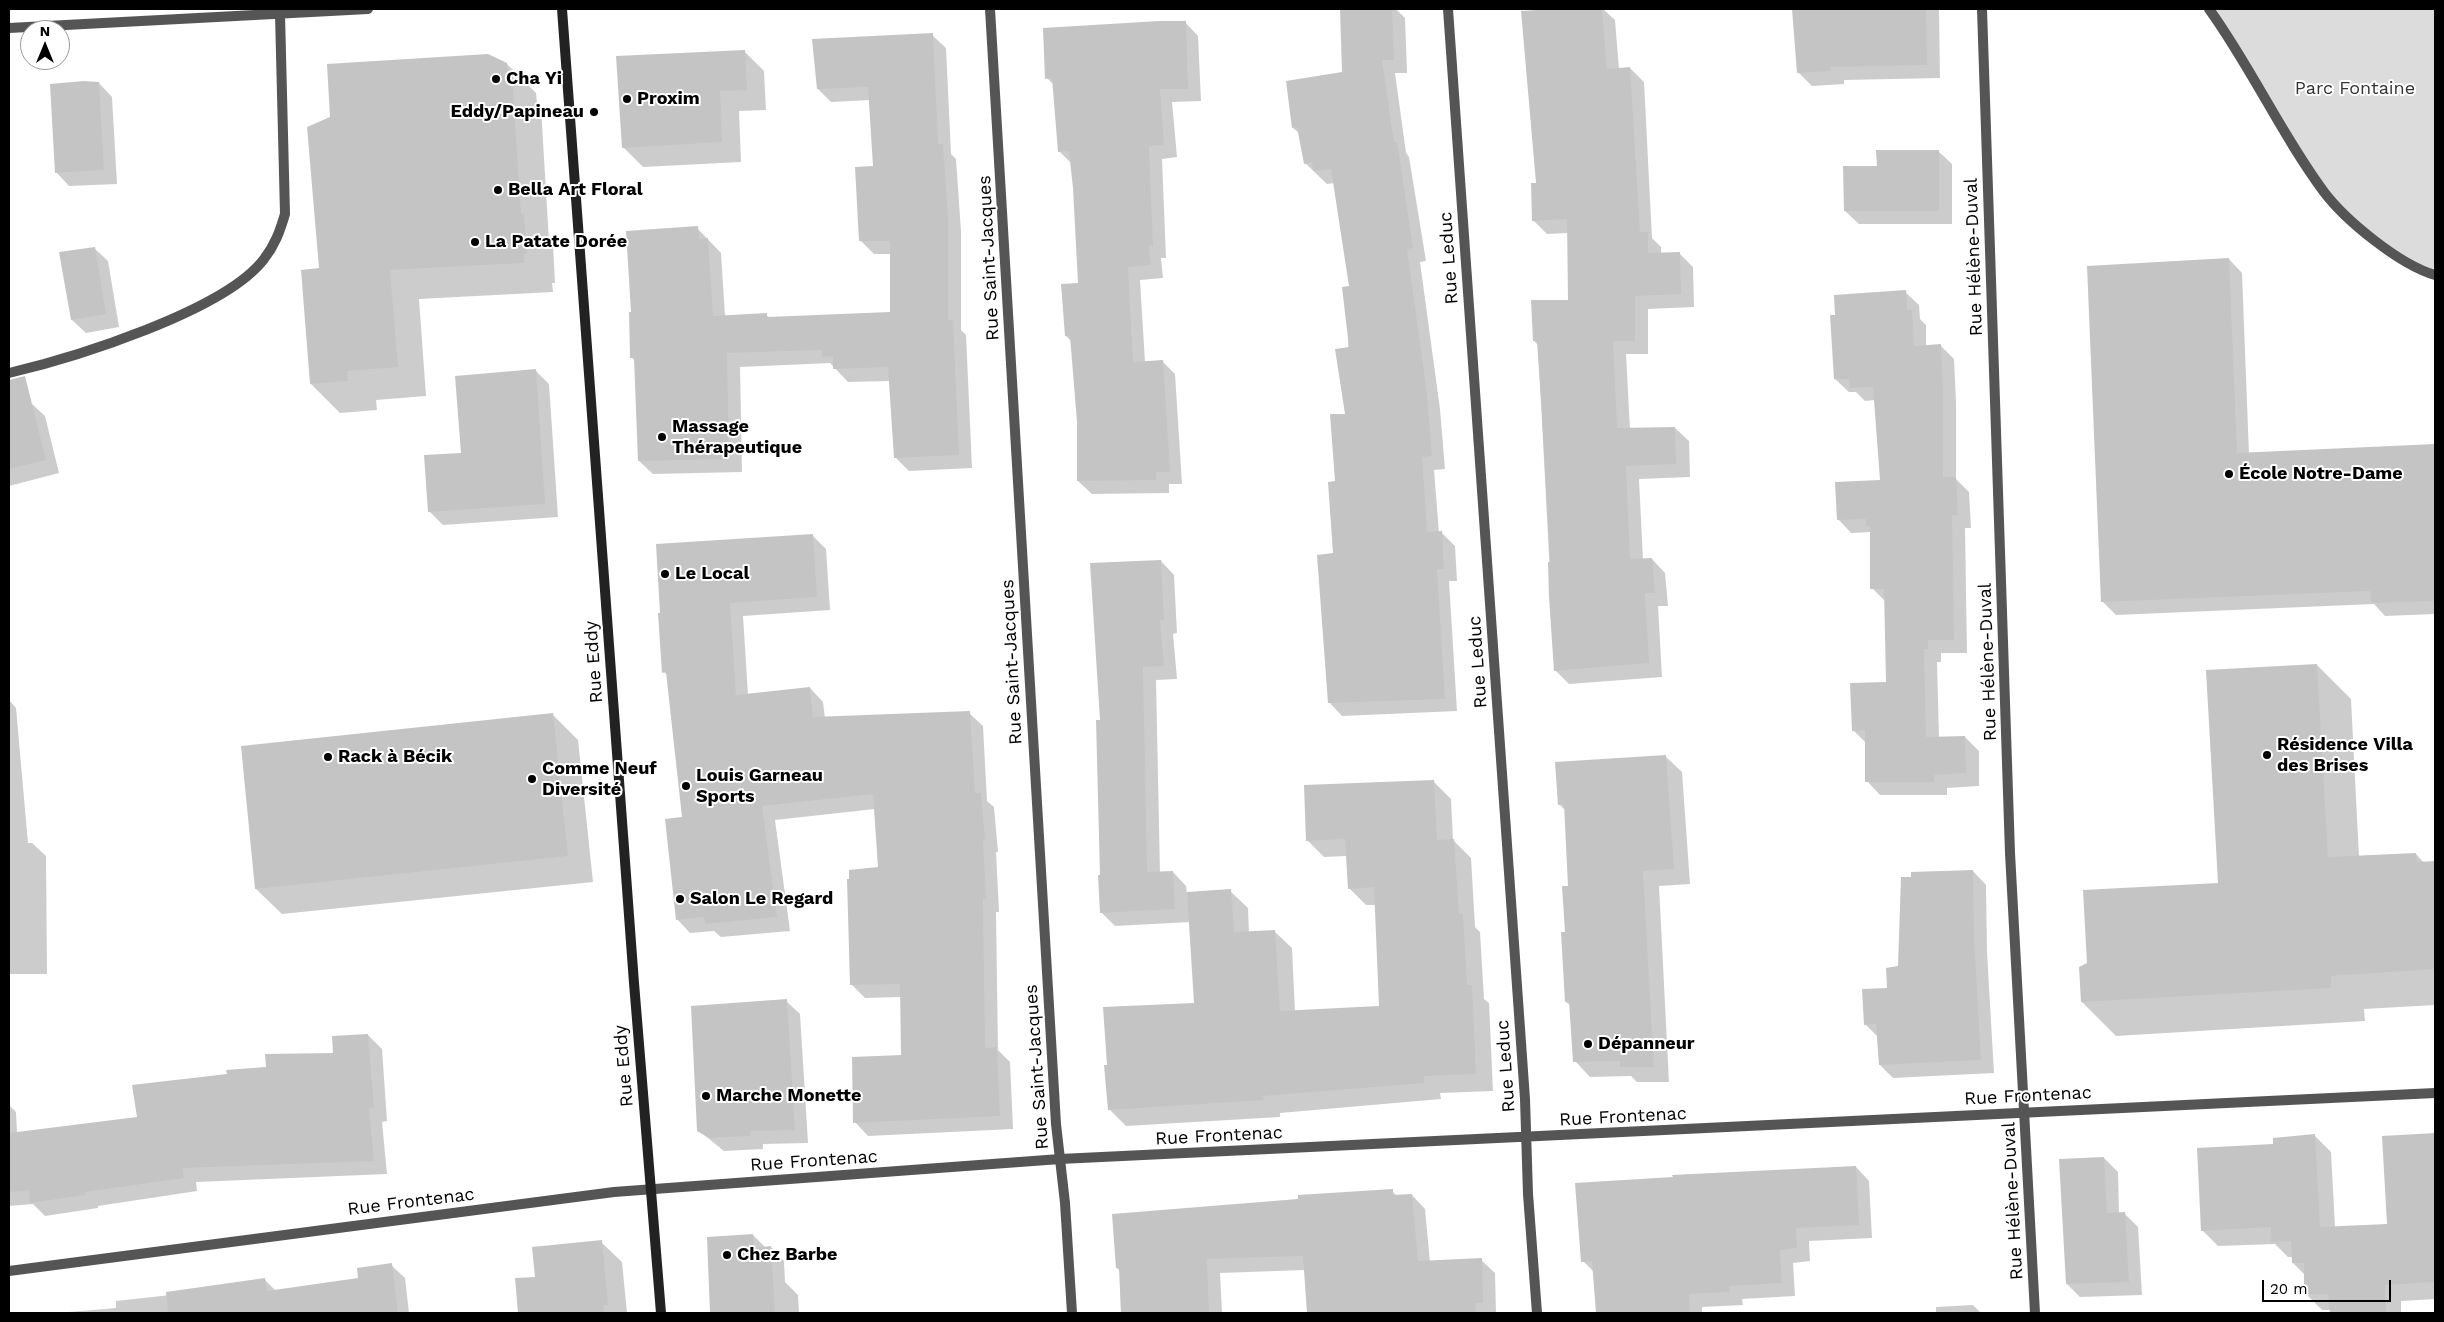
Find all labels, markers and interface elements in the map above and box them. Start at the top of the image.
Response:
north arrow [20,20,70,70]
text: N [40,23,50,39]
place label: Cha Yi [506,68,562,90]
marker: Cha Yi [490,73,502,85]
park label: Parc Fontaine [2295,78,2415,100]
place label: Proxim [637,88,700,110]
marker: Proxim [621,93,633,105]
place label: Eddy/Papineau [450,101,584,123]
marker: Eddy/Papineau [588,106,600,118]
street label: Rue Saint-Jacques [974,175,1004,341]
street label: Rue Hélène-Duval [1960,177,1988,337]
place label: Bella Art Floral [508,179,643,201]
marker: Bella Art Floral [492,184,504,196]
street label: Rue Leduc [1435,211,1463,305]
place label: La Patate Dorée [485,231,627,253]
marker: La Patate Dorée [469,236,481,248]
place label: Massage Thérapeutique [672,416,802,458]
marker: Massage Thérapeutique [656,431,668,443]
place label: École Notre-Dame [2239,463,2403,485]
marker: École Notre-Dame [2223,468,2235,480]
place label: Le Local [675,563,749,585]
marker: Le Local [659,568,671,580]
street label: Rue Saint-Jacques [997,579,1027,745]
street label: Rue Hélène-Duval [1974,582,2002,742]
street label: Rue Leduc [1464,615,1492,709]
street label: Rue Eddy [580,620,608,704]
place label: Résidence Villa des Brises [2277,734,2413,776]
place label: Rack à Bécik [338,746,452,768]
marker: Résidence Villa des Brises [2261,749,2273,761]
marker: Rack à Bécik [322,751,334,763]
place label: Comme Neuf Diversité [542,758,657,801]
place label: Louis Garneau Sports [696,765,823,808]
marker: Comme Neuf Diversité [526,773,538,785]
marker: Louis Garneau Sports [680,780,692,792]
place label: Salon Le Regard [690,888,833,910]
marker: Salon Le Regard [674,893,686,905]
street label: Rue Saint-Jacques [1020,984,1054,1150]
street label: Rue Leduc [1492,1019,1520,1113]
street label: Rue Eddy [610,1024,638,1108]
place label: Dépanneur [1598,1033,1695,1055]
marker: Dépanneur [1582,1038,1594,1050]
street label: Rue Frontenac [1964,1082,2092,1110]
place label: Marche Monette [716,1085,861,1107]
marker: Marche Monette [700,1090,712,1102]
street label: Rue Frontenac [1559,1103,1687,1131]
street label: Rue Hélène-Duval [1998,1121,2028,1281]
street label: Rue Frontenac [1155,1122,1283,1150]
street label: Rue Frontenac [749,1146,879,1176]
street label: Rue Frontenac [346,1183,476,1221]
place label: Chez Barbe [737,1244,837,1266]
marker: Chez Barbe [721,1249,733,1261]
scale bar [2264,1270,2393,1302]
text: 20 m [2270,1280,2308,1298]

